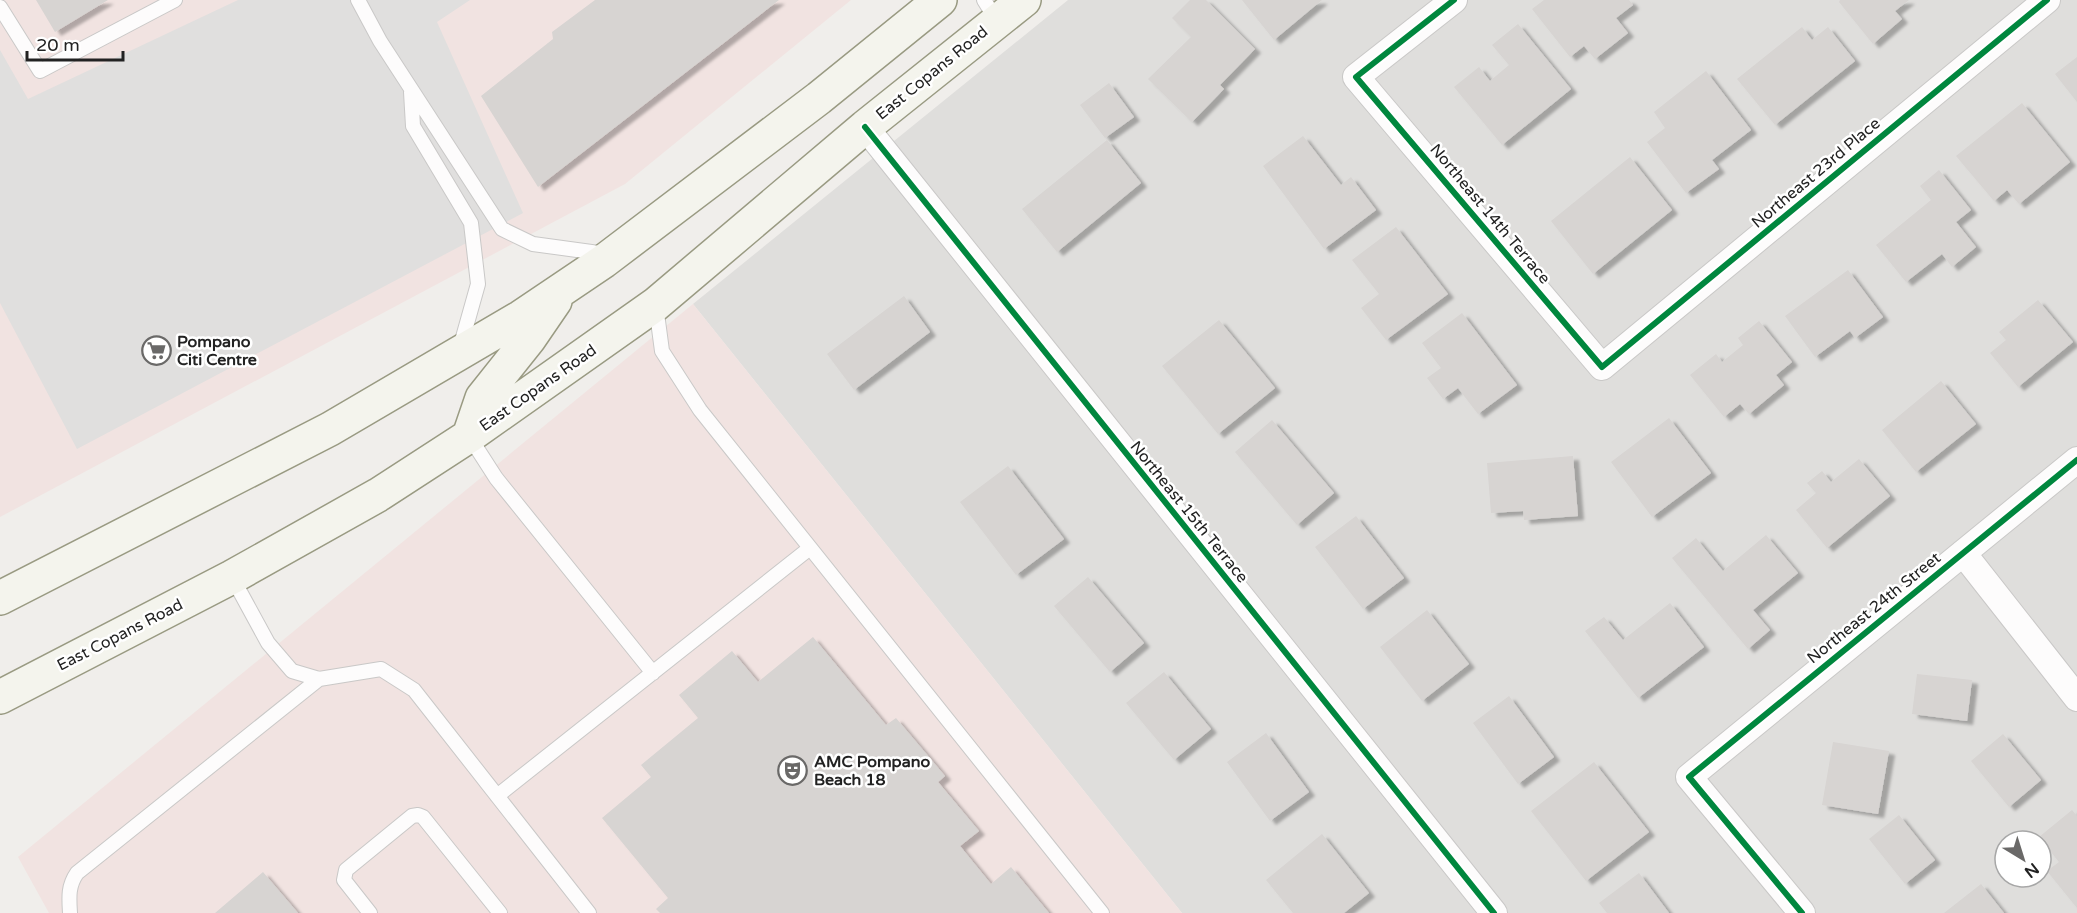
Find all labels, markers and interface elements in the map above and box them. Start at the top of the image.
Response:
street label: East Copans Road [872,22,992,124]
scale bar [27,24,123,62]
text: 20 m [36,34,80,56]
street label: Northeast 23rd Place [1748,113,1884,233]
street label: Northeast 14th Terrace [1425,140,1555,288]
place label: Pompano Citi Centre [177,332,257,370]
supermarket icon: Pompano Citi Centre [140,335,172,367]
street label: East Copans Road [476,340,600,436]
street label: Northeast 15th Terrace [1126,437,1252,587]
street label: Northeast 24th Street [1803,548,1945,668]
street label: East Copans Road [54,595,186,675]
place label: AMC Pompano Beach 18 [814,752,930,790]
theatre icon: AMC Pompano Beach 18 [777,755,809,787]
north arrow [1993,829,2053,889]
text: N [2020,858,2043,882]

